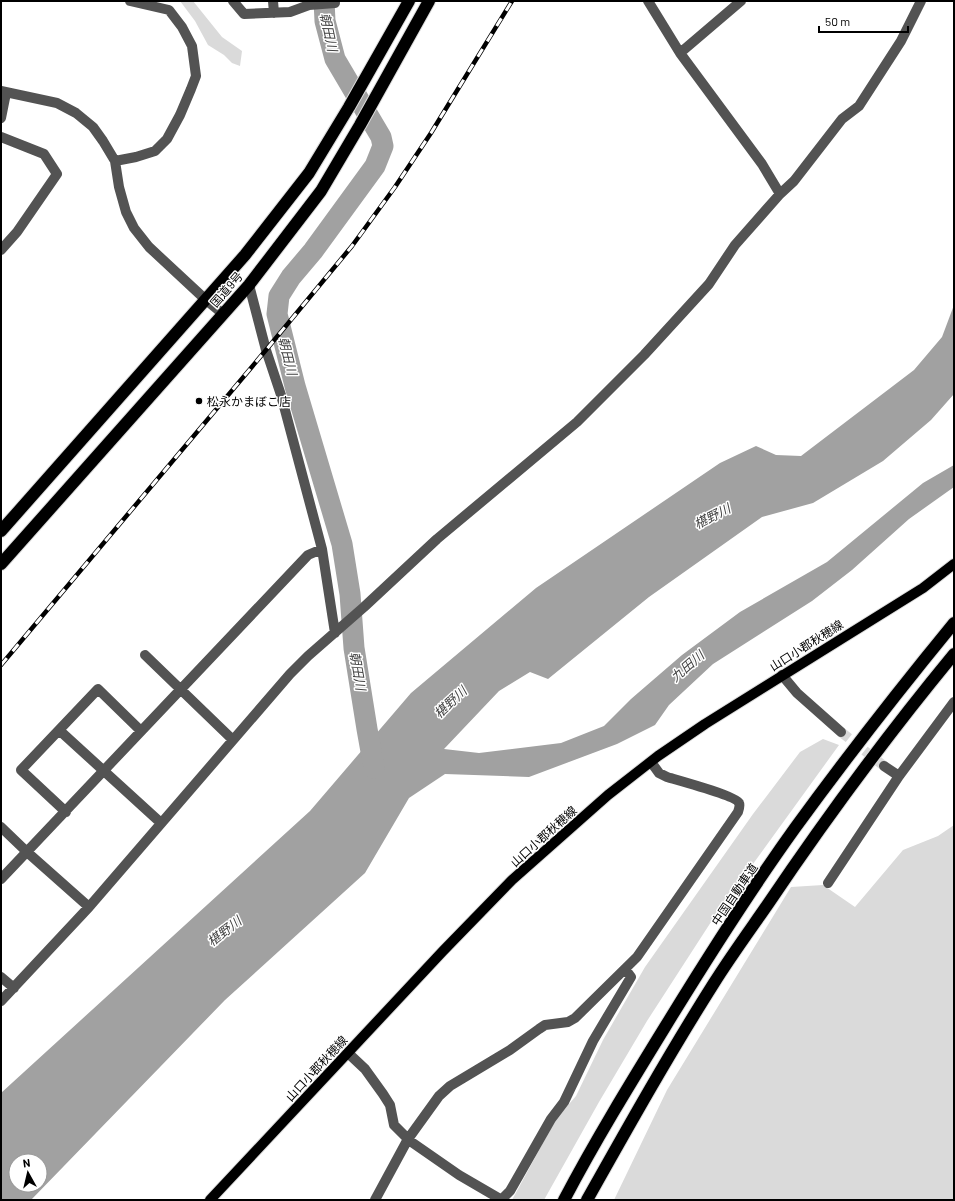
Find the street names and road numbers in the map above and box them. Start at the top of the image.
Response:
street label: 国道9号 [207,268,245,310]
street label: 山口小郡秋穂線 [767,617,845,673]
street label: 山口小郡秋穂線 [507,803,579,869]
street label: 中国自動車道 [708,860,760,928]
street label: 山口小郡秋穂線 [282,1033,350,1103]

